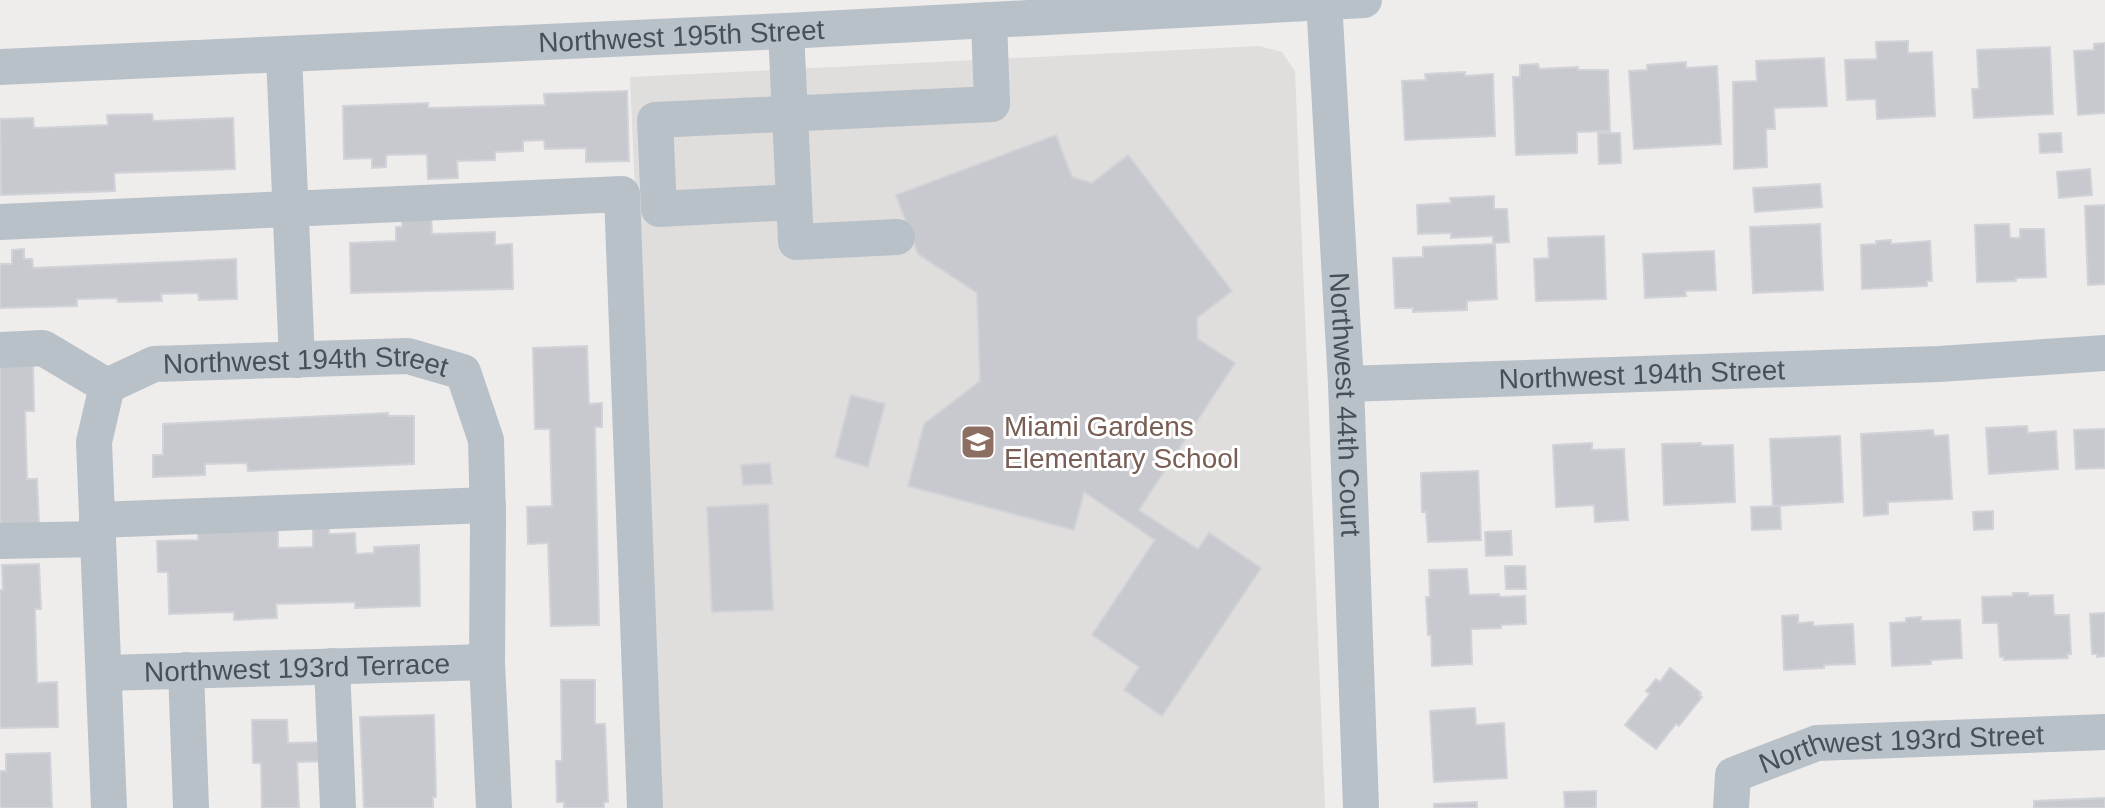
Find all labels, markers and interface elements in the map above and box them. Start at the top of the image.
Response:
street label: Northwest 195th Street [538,14,825,58]
street label: Northwest 44th Court [1324,271,1366,537]
street label: Northwest 194th Street [163,341,452,383]
street label: Northwest 194th Street [1498,354,1786,395]
place label: Miami Gardens Elementary School [1004,411,1239,474]
school or university icon: Miami Gardens Elementary School [959,423,997,461]
street label: Northwest 193rd Terrace [143,648,450,688]
street label: Northwest 193rd Street [1755,719,2045,780]

